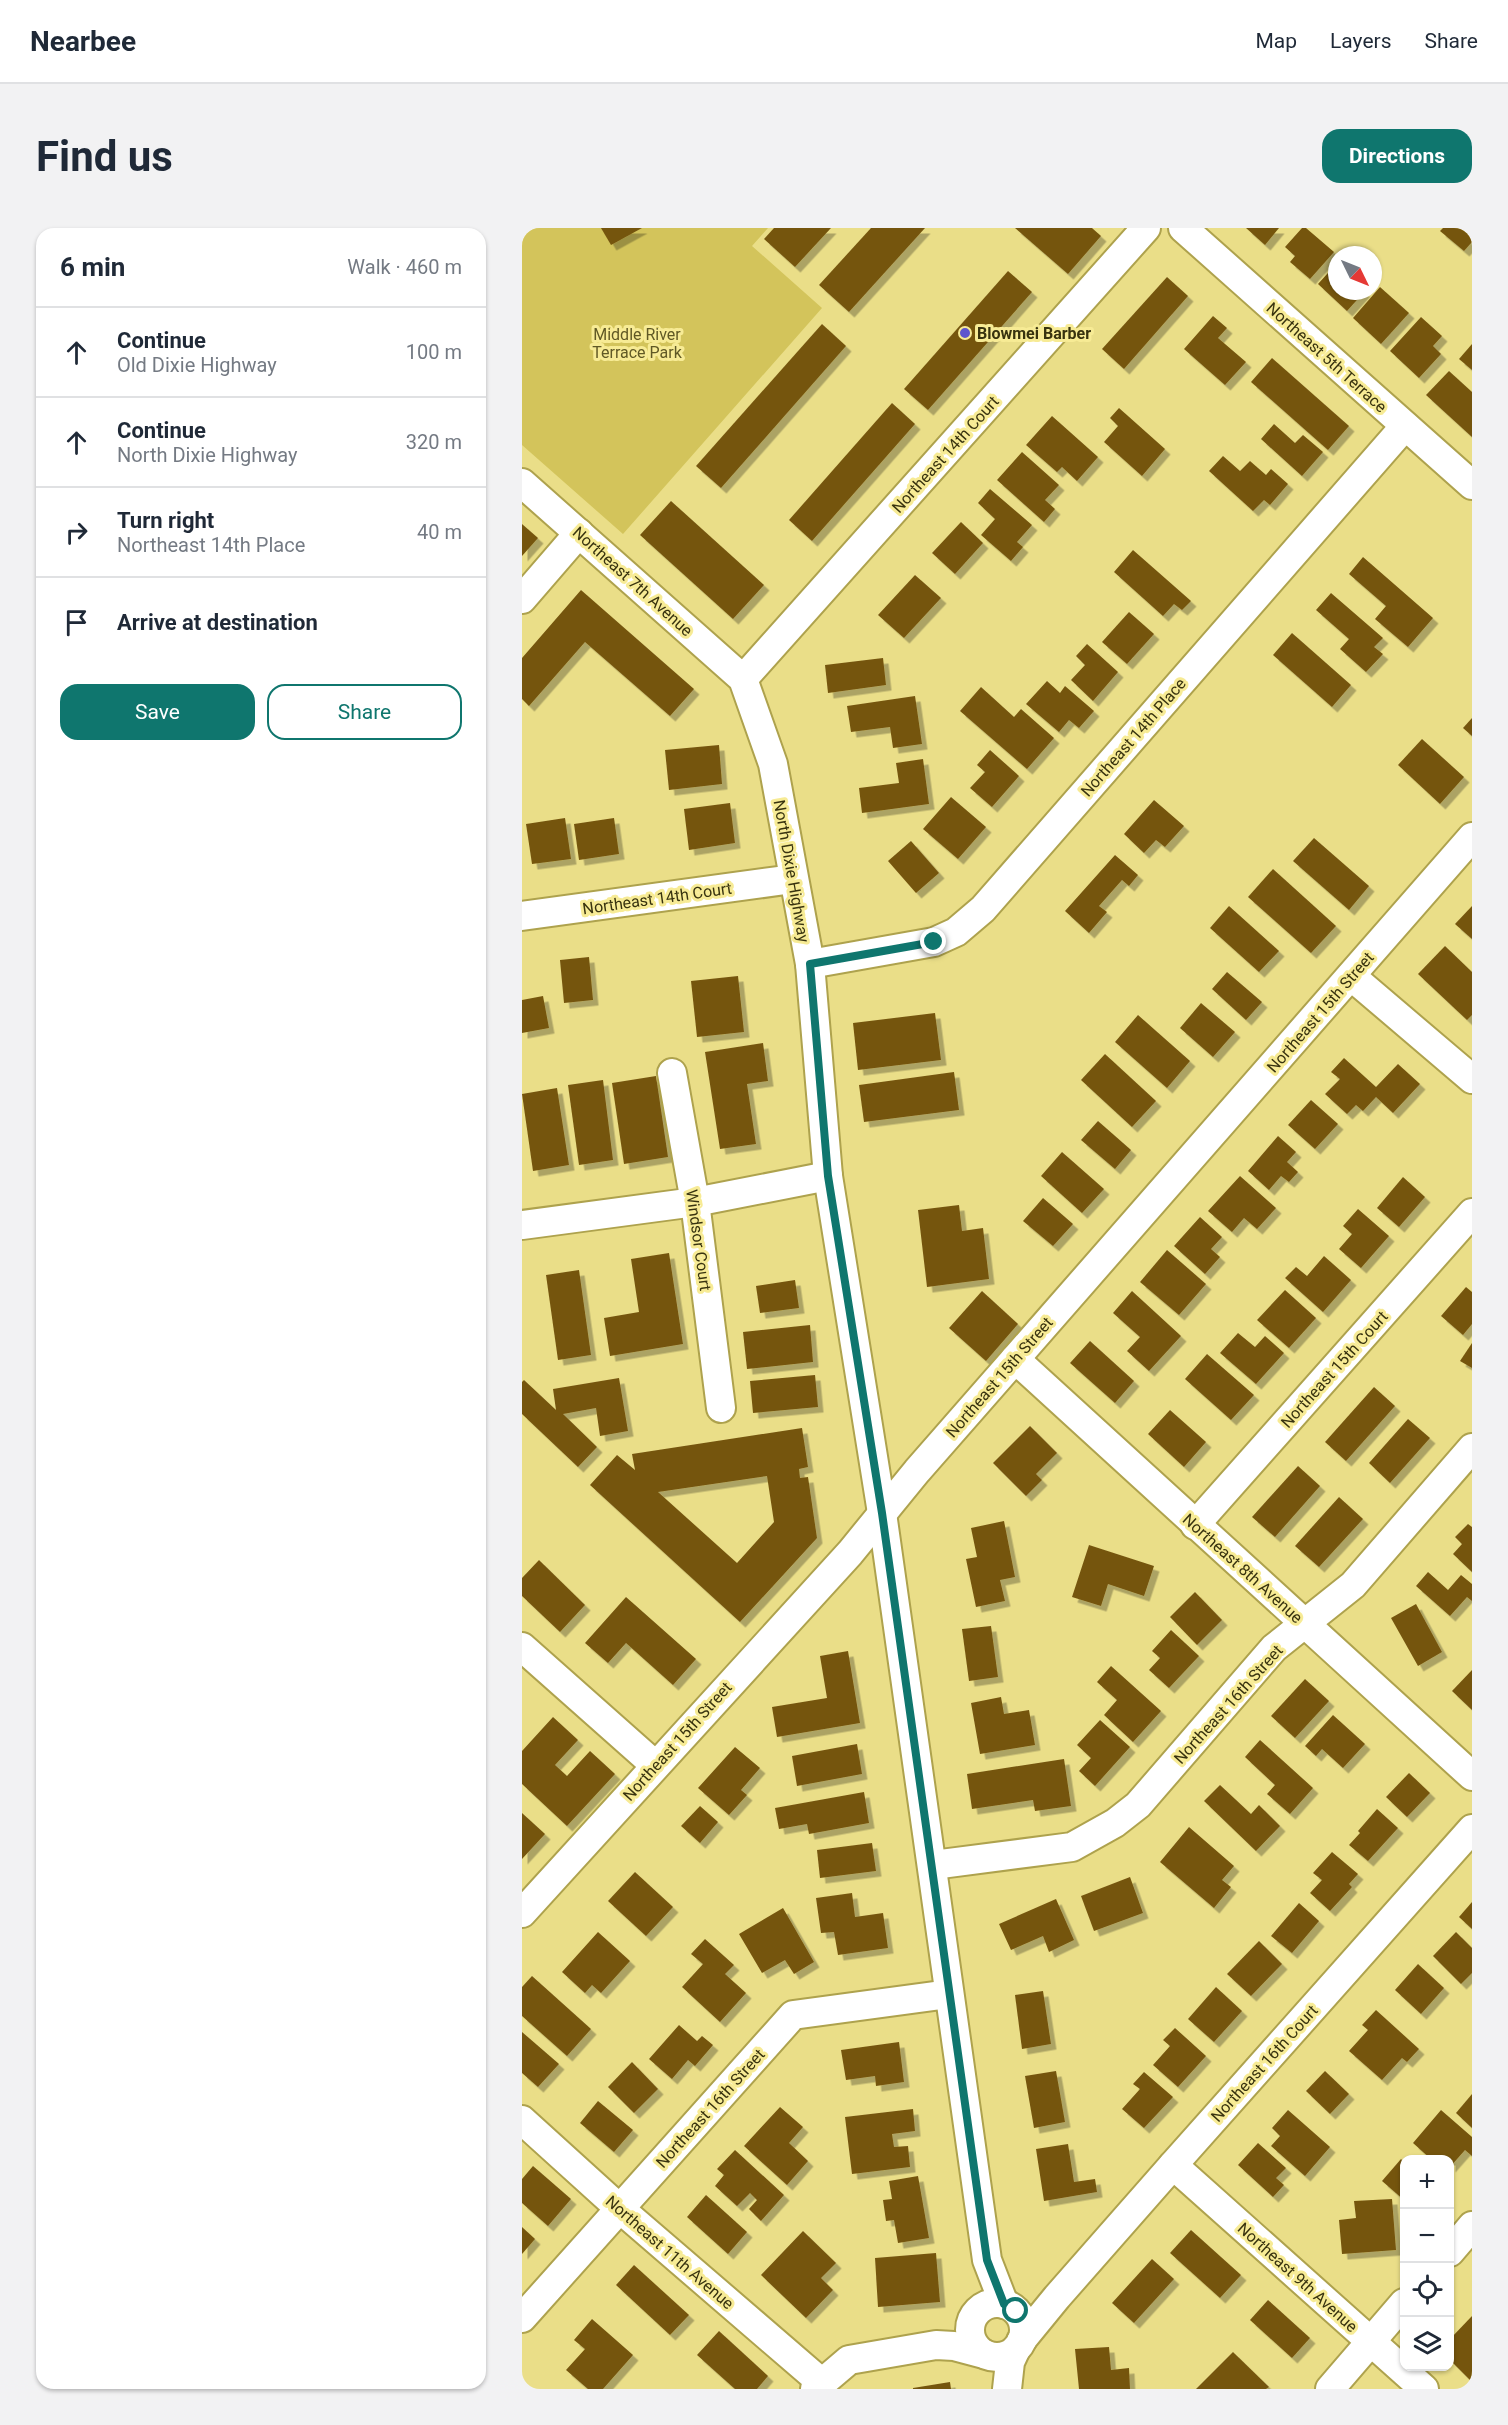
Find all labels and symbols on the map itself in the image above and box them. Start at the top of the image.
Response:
north arrow [1328,246,1382,300]
street label: Northeast 5th Terrace [1263,298,1391,416]
place label: Blowmei Barber [977,324,1091,343]
park label: Middle River Terrace Park [592,325,683,362]
marker: Blowmei Barber [958,326,972,340]
street label: Northeast 14th Court [888,392,1003,517]
street label: Northeast 7th Avenue [569,523,696,640]
street label: Northeast 14th Place [1077,674,1190,800]
street label: North Dixie Highway [770,798,813,944]
street label: Northeast 14th Court [581,879,733,918]
route end [920,928,946,954]
street label: Northeast 15th Street [1263,948,1378,1076]
street label: Windsor Court [682,1188,715,1292]
street label: Northeast 15th Court [1277,1307,1392,1432]
street label: Northeast 15th Street [942,1313,1057,1441]
street label: Northeast 8th Avenue [1179,1510,1306,1627]
street label: Northeast 16th Street [1170,1641,1287,1768]
street label: Northeast 15th Street [619,1678,736,1805]
street label: Northeast 16th Court [1207,2001,1322,2126]
street label: Northeast 16th Street [652,2045,769,2172]
street label: Northeast 11th Avenue [602,2192,738,2313]
street label: Northeast 9th Avenue [1234,2219,1361,2336]
route start [1002,2297,1028,2323]

